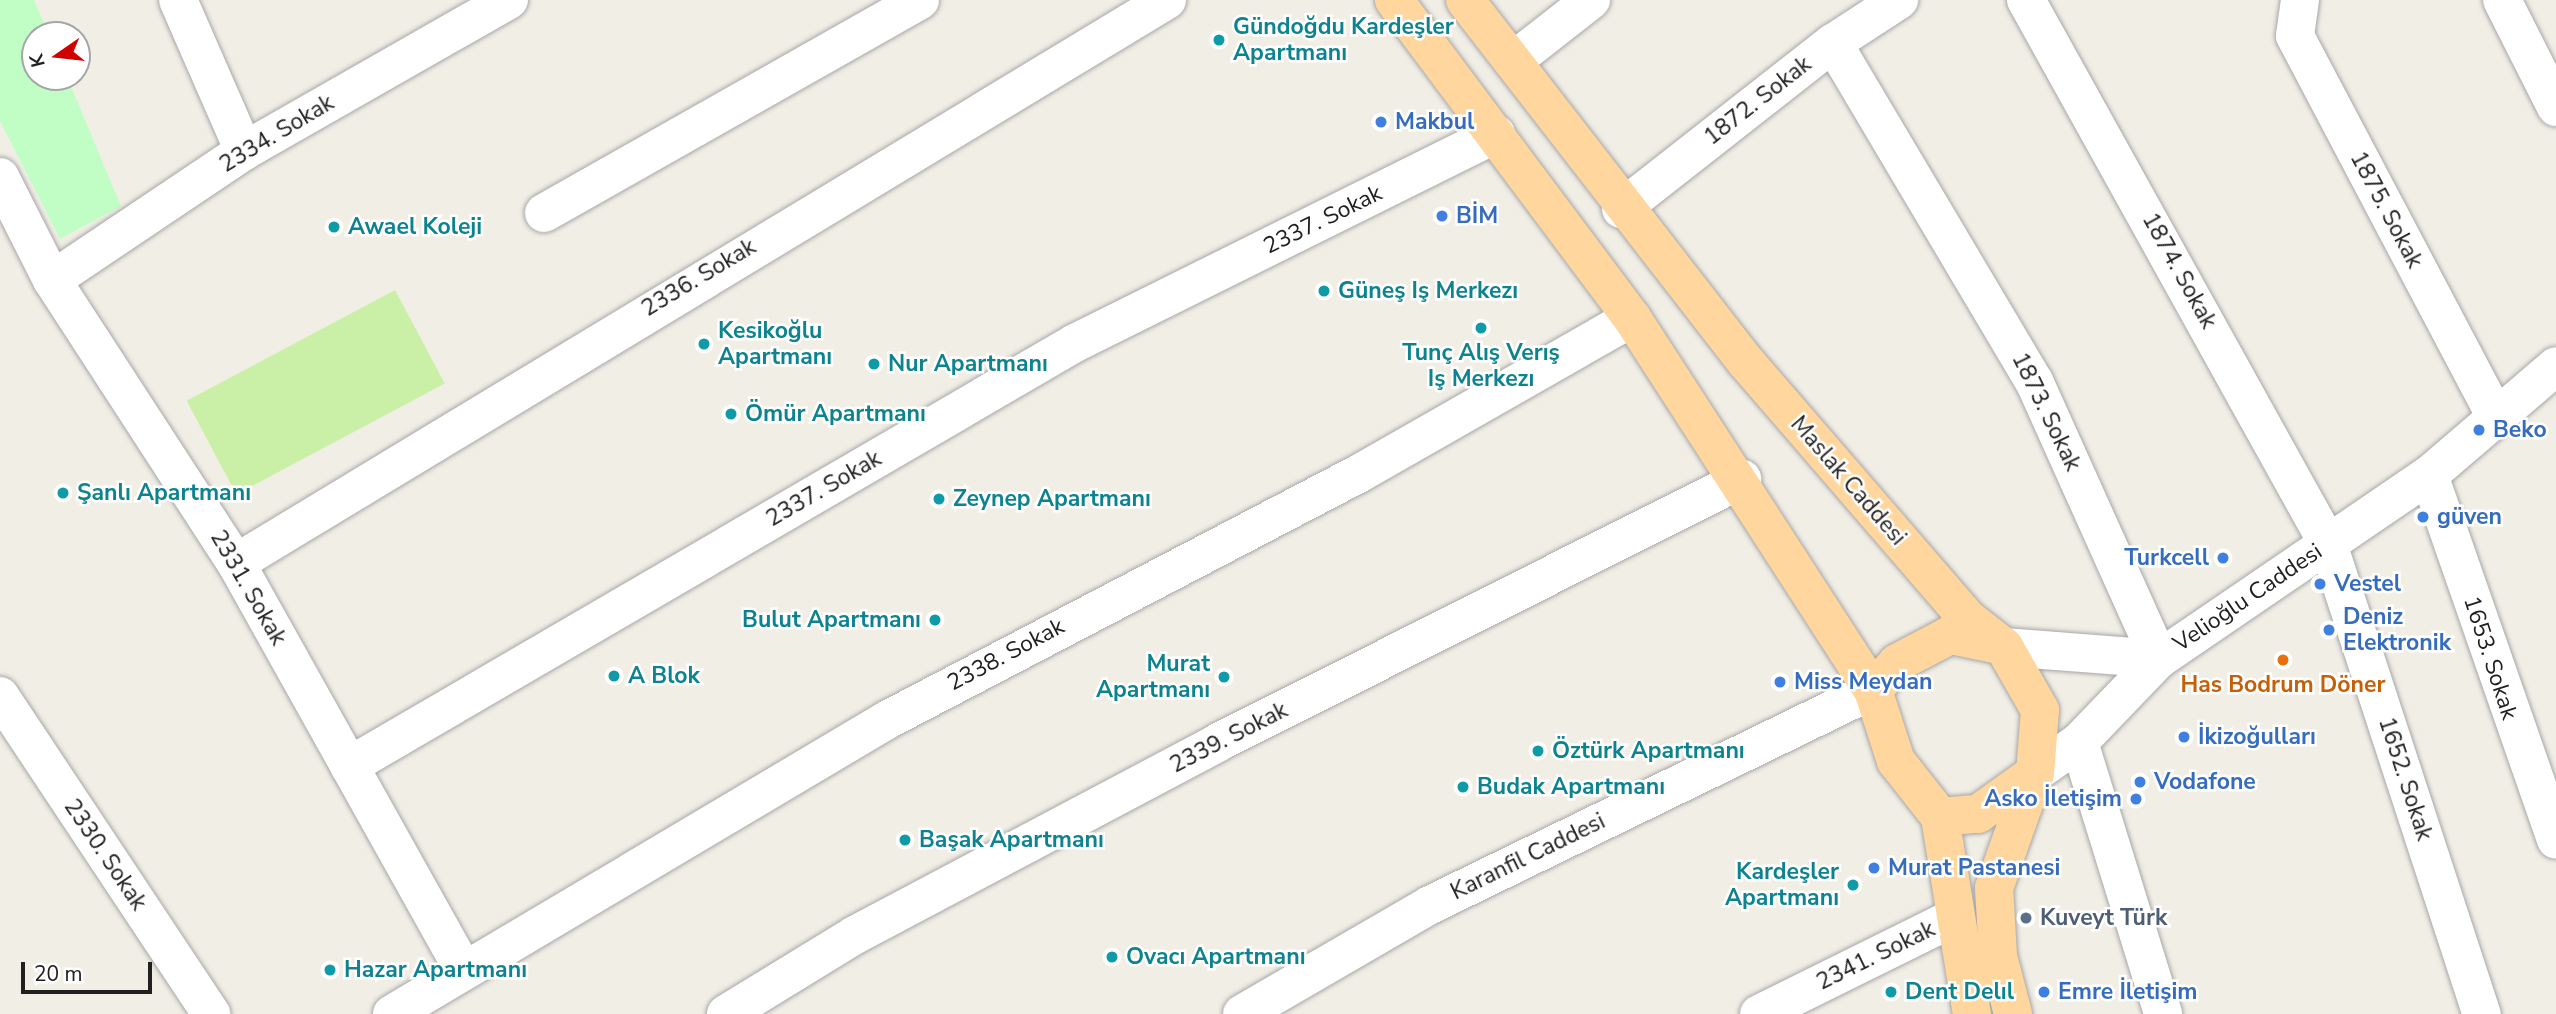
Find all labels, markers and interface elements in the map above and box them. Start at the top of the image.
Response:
place label: Gündoğdu Kardeşler Apartmanı [1233,13,1454,67]
north arrow [21,21,91,91]
marker: Gündoğdu Kardeşler Apartmanı [1211,32,1227,48]
text: K [23,51,52,70]
street label: 1872. Sokak [1699,51,1817,151]
street label: 2334. Sokak [215,89,339,179]
place label: Makbul [1395,108,1474,136]
marker: Makbul [1373,114,1389,130]
street label: 1875. Sokak [2344,147,2428,273]
street label: 2337. Sokak [1259,179,1387,261]
place label: BİM [1456,202,1498,230]
marker: BİM [1434,208,1450,224]
street label: 1874. Sokak [2136,208,2222,334]
place label: Awael Koleji [348,213,482,241]
marker: Awael Koleji [326,219,342,235]
street label: 2336. Sokak [637,233,761,323]
place label: Güneş Iş Merkezı [1338,277,1518,305]
marker: Güneş Iş Merkezı [1316,283,1332,299]
place label: Kesikoğlu Apartmanı [718,317,832,371]
marker: Tunç Alış Verış Iş Merkezı [1473,320,1489,336]
marker: Kesikoğlu Apartmanı [696,336,712,352]
place label: Tunç Alış Verış Iş Merkezı [1402,339,1560,393]
street label: 1873. Sokak [2005,348,2087,476]
place label: Nur Apartmanı [888,350,1048,378]
marker: Nur Apartmanı [866,356,882,372]
place label: Ömür Apartmanı [745,400,926,428]
marker: Ömür Apartmanı [723,406,739,422]
street label: Maslak Caddesi [1784,411,1912,551]
place label: Beko [2493,416,2547,444]
marker: Beko [2471,422,2487,438]
street label: 2337. Sokak [762,445,886,533]
place label: Şanlı Apartmanı [77,479,251,507]
marker: Şanlı Apartmanı [55,485,71,501]
place label: Zeynep Apartmanı [953,485,1151,513]
marker: Zeynep Apartmanı [931,491,947,507]
place label: güven [2437,503,2502,531]
marker: güven [2415,509,2431,525]
street label: 2331. Sokak [204,526,292,650]
street label: Velioğlu Caddesi [2168,538,2328,658]
place label: Turkcell [2124,544,2209,572]
marker: Turkcell [2215,550,2231,566]
place label: Vestel [2334,570,2401,598]
marker: Vestel [2312,576,2328,592]
street label: 1653. Sokak [2457,593,2523,723]
place label: Deniz Elektronik [2343,603,2451,657]
place label: Bulut Apartmanı [742,606,921,634]
marker: Bulut Apartmanı [927,612,943,628]
street label: 2338. Sokak [943,613,1069,697]
marker: Deniz Elektronik [2321,622,2337,638]
place label: Murat Apartmanı [1096,650,1210,704]
marker: Has Bodrum Döner [2275,652,2291,668]
place label: A Blok [628,662,700,690]
marker: A Blok [606,668,622,684]
place label: Miss Meydan [1794,668,1932,696]
marker: Murat Apartmanı [1216,669,1232,685]
place label: Has Bodrum Döner [2180,671,2386,699]
marker: Miss Meydan [1772,674,1788,690]
street label: 2339. Sokak [1166,697,1292,779]
street label: 1652. Sokak [2372,714,2438,844]
place label: İkizoğulları [2198,723,2316,751]
marker: İkizoğulları [2176,729,2192,745]
place label: Öztürk Apartmanı [1552,737,1745,765]
marker: Öztürk Apartmanı [1530,743,1546,759]
place label: Vodafone [2154,768,2256,796]
place label: Budak Apartmanı [1477,773,1665,801]
marker: Vodafone [2132,774,2148,790]
marker: Budak Apartmanı [1455,779,1471,795]
place label: Asko İletişim [1984,785,2122,813]
marker: Asko İletişim [2128,791,2144,807]
street label: 2330. Sokak [58,794,152,916]
street label: Karanfil Caddesi [1446,808,1610,906]
place label: Başak Apartmanı [919,826,1104,854]
marker: Başak Apartmanı [897,832,913,848]
place label: Murat Pastanesi [1888,854,2060,882]
place label: Kardeşler Apartmanı [1725,858,1839,912]
marker: Murat Pastanesi [1866,860,1882,876]
marker: Kardeşler Apartmanı [1845,877,1861,893]
place label: Kuveyt Türk [2040,904,2167,932]
marker: Kuveyt Türk [2018,910,2034,926]
street label: 2341. Sokak [1812,915,1940,997]
place label: Ovacı Apartmanı [1126,943,1306,971]
scale bar [24,948,156,992]
marker: Ovacı Apartmanı [1104,949,1120,965]
place label: Hazar Apartmanı [344,956,527,984]
text: 20 m [34,960,83,988]
marker: Hazar Apartmanı [322,962,338,978]
place label: Dent Delıl [1905,978,2014,1006]
place label: Emre İletişim [2058,978,2197,1006]
marker: Dent Delıl [1883,984,1899,1000]
marker: Emre İletişim [2036,984,2052,1000]

